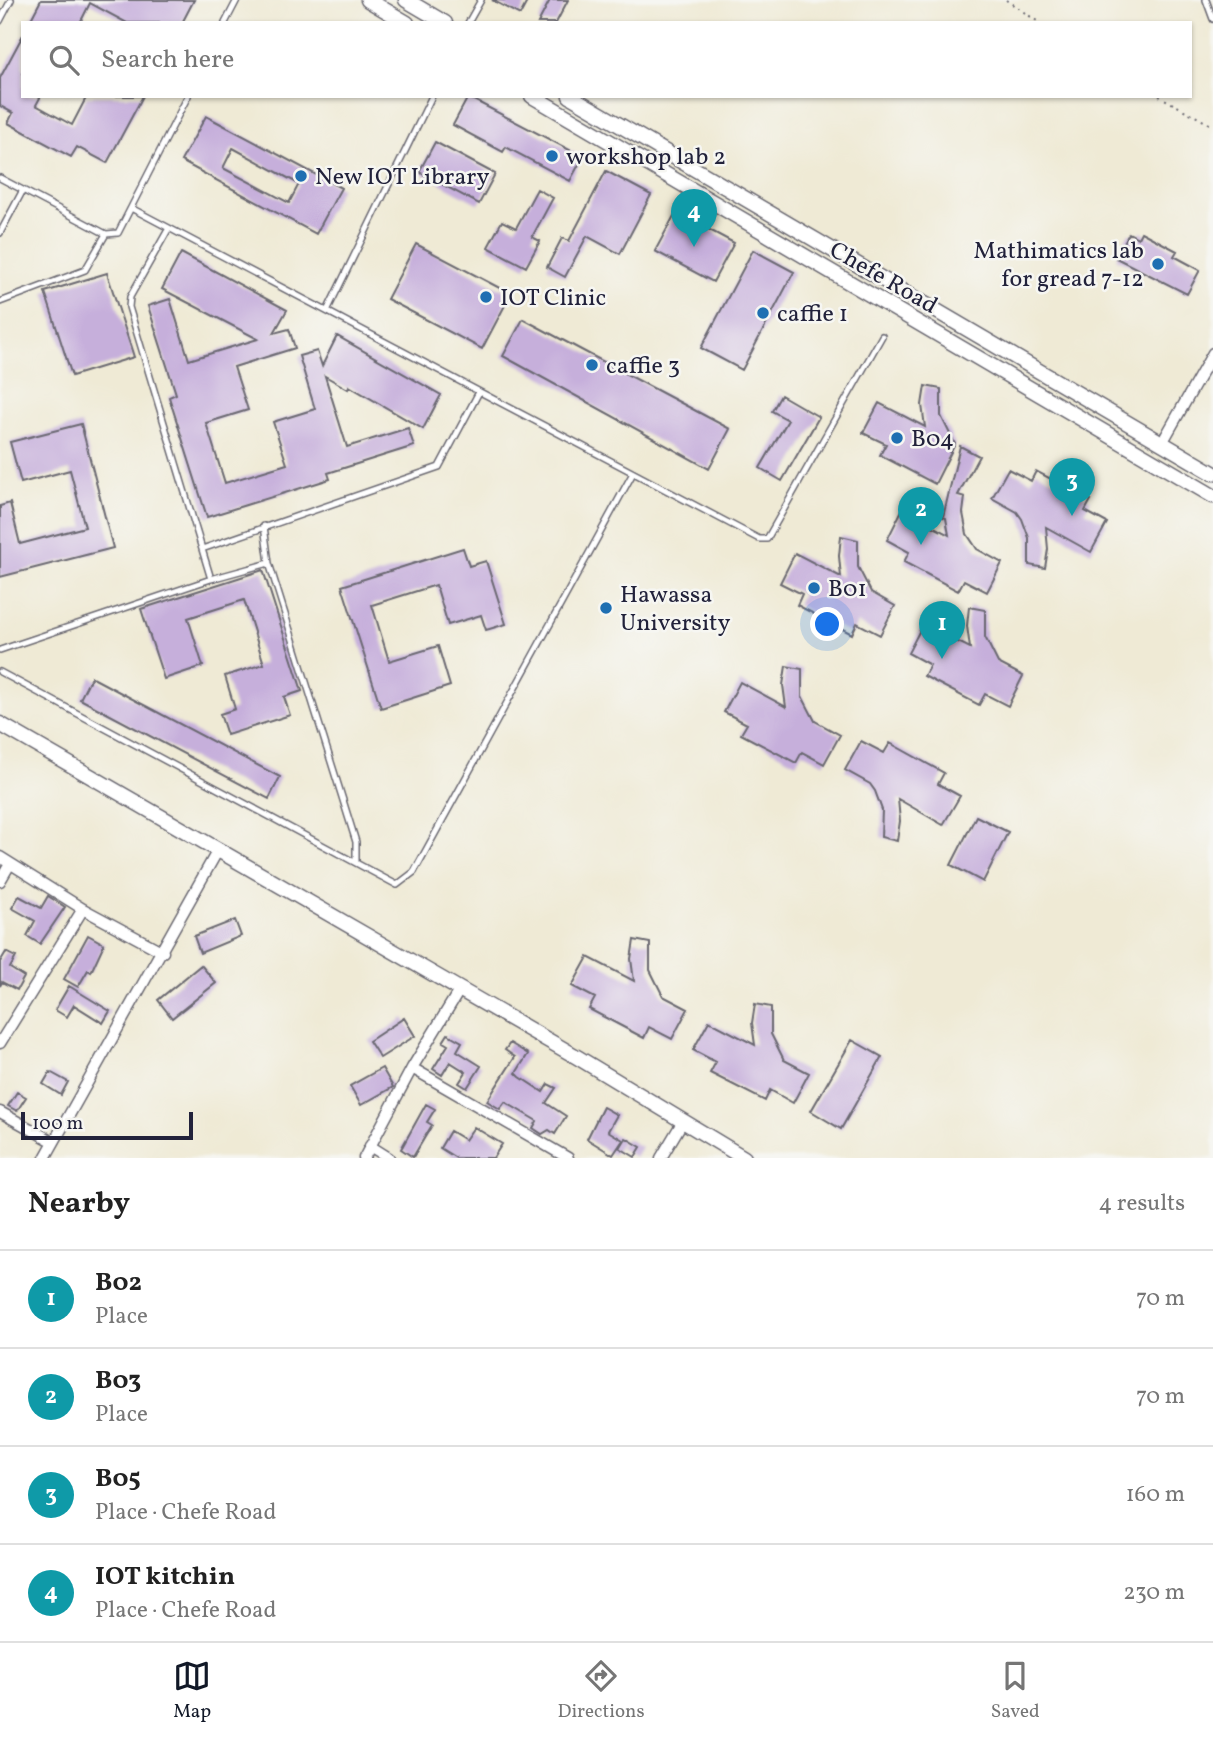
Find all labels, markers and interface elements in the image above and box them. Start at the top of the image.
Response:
search box [21,21,1192,98]
icon: search [45,41,83,79]
text: Search here [101,42,234,78]
place label: workshop lab 2 [566,141,726,175]
marker: workshop lab 2 [544,148,560,164]
place label: New IOT Library [315,161,489,195]
marker: New IOT Library [293,168,309,184]
pin: 4 [671,189,717,247]
street label: Chefe Road [823,234,943,323]
place label: Mathimatics lab for gread 7-12 [974,235,1144,297]
marker: Mathimatics lab for gread 7-12 [1150,256,1166,272]
place label: IOT Clinic [500,282,606,316]
marker: IOT Clinic [478,289,494,305]
place label: caffie 1 [777,298,848,332]
marker: caffie 1 [755,305,771,321]
place label: caffie 3 [606,350,680,384]
marker: caffie 3 [584,357,600,373]
place label: B04 [911,423,954,457]
marker: B04 [889,430,905,446]
pin: 3 [1049,458,1095,516]
pin: 2 [898,487,944,545]
place label: B01 [828,573,867,607]
place label: Hawassa University [620,579,731,641]
marker: B01 [806,580,822,596]
marker: Hawassa University [598,600,614,616]
pin: 1 [919,601,965,659]
your location [810,607,844,641]
scale bar [21,1109,192,1141]
text: 100 m [32,1111,83,1137]
text: Nearby [28,1183,130,1225]
text: 4 results [1099,1188,1185,1220]
text: B02 [95,1265,142,1301]
text: 1 [46,1283,56,1315]
text: 70 m [1136,1283,1185,1315]
text: Place [95,1301,148,1333]
text: B03 [95,1363,141,1399]
text: 2 [45,1381,57,1413]
text: 70 m [1136,1381,1185,1413]
text: Place [95,1399,148,1431]
text: B05 [95,1461,141,1497]
text: 3 [45,1479,57,1511]
text: 160 m [1126,1479,1185,1511]
text: Place · Chefe Road [95,1497,277,1529]
text: IOT kitchin [95,1559,235,1595]
text: 4 [44,1577,58,1609]
text: 230 m [1123,1577,1185,1609]
text: Place · Chefe Road [95,1595,277,1627]
tab: Map [173,1657,211,1725]
tab: Directions [558,1657,645,1725]
tab: Saved [991,1657,1040,1725]

